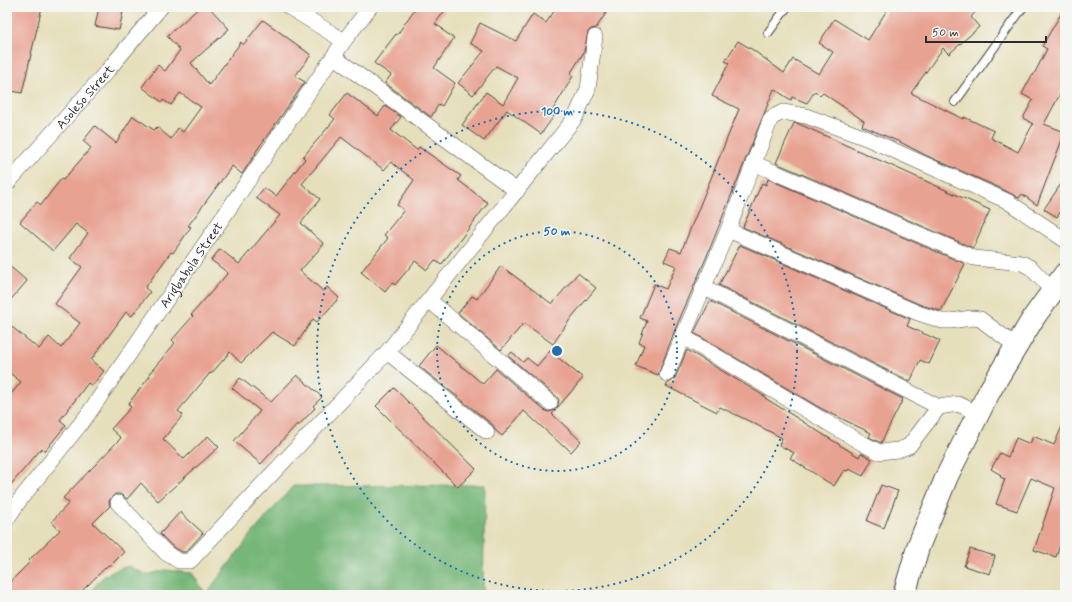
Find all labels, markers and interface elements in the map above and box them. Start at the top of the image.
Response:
scale bar [926,18,1046,44]
text: 50 m [932,25,959,41]
street label: Asoleso Street [53,62,119,133]
text: 100 m [541,104,574,120]
street label: Arigbabola Street [156,219,227,312]
text: 50 m [544,224,571,240]
centre of rings [550,344,564,358]

